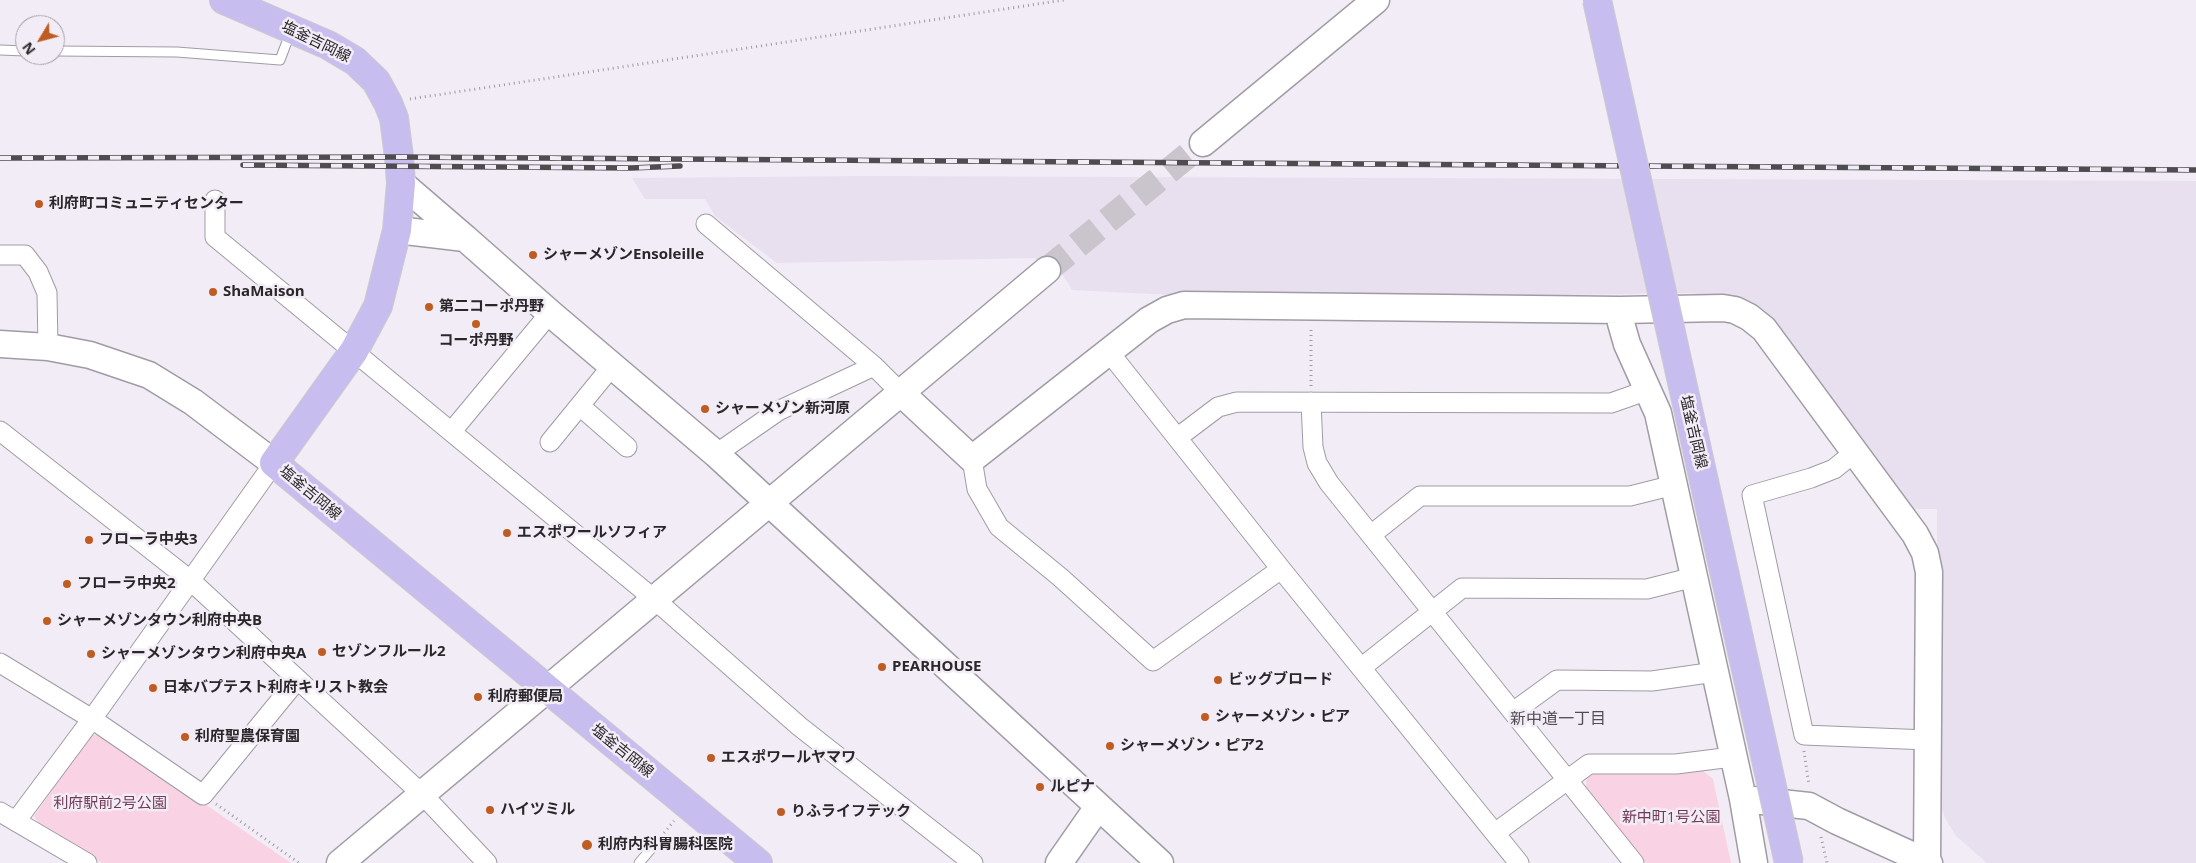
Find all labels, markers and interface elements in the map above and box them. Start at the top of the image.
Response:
north arrow [15,15,65,65]
street label: 塩釜吉岡線 [278,17,354,67]
text: N [17,38,39,59]
place label: 利府町コミュニティセンター [49,195,244,213]
marker: 利府町コミュニティセンター [33,198,45,210]
place label: シャーメゾンEnsoleille [543,246,704,264]
marker: シャーメゾンEnsoleille [527,249,539,261]
place label: ShaMaison [223,283,305,301]
marker: ShaMaison [207,286,219,298]
place label: 第二コーポ丹野 [439,298,544,316]
marker: 第二コーポ丹野 [423,301,435,313]
marker: コーポ丹野 [470,318,482,330]
place label: コーポ丹野 [439,332,513,350]
street label: 塩釜吉岡線 [1676,393,1710,471]
place label: シャーメゾン新河原 [715,400,850,418]
marker: シャーメゾン新河原 [699,403,711,415]
street label: 塩釜吉岡線 [275,462,345,524]
place label: エスポワールソフィア [517,524,667,542]
marker: エスポワールソフィア [501,527,513,539]
place label: フローラ中央3 [99,531,198,549]
marker: フローラ中央3 [83,534,95,546]
place label: フローラ中央2 [77,575,176,593]
marker: フローラ中央2 [61,578,73,590]
place label: シャーメゾンタウン利府中央B [57,612,262,630]
marker: シャーメゾンタウン利府中央B [41,615,53,627]
place label: セゾンフルール2 [332,643,446,661]
place label: シャーメゾンタウン利府中央A [101,645,306,663]
marker: セゾンフルール2 [316,646,328,658]
marker: シャーメゾンタウン利府中央A [85,648,97,660]
place label: PEARHOUSE [892,658,981,676]
marker: PEARHOUSE [876,661,888,673]
place label: ビッグブロード [1228,671,1333,689]
marker: ビッグブロード [1212,674,1224,686]
place label: 日本バプテスト利府キリスト教会 [163,679,388,697]
marker: 日本バプテスト利府キリスト教会 [147,682,159,694]
place label: 利府郵便局 [488,688,563,706]
marker: 利府郵便局 [472,691,484,703]
place label: シャーメゾン・ピア [1215,708,1350,726]
district label: 新中道一丁目 [1510,709,1606,729]
marker: シャーメゾン・ピア [1199,711,1211,723]
street label: 塩釜吉岡線 [587,720,657,782]
place label: 利府聖農保育園 [195,728,300,746]
marker: 利府聖農保育園 [179,731,191,743]
place label: シャーメゾン・ピア2 [1120,737,1264,755]
marker: シャーメゾン・ピア2 [1104,740,1116,752]
place label: エスポワールヤマワ [721,749,856,767]
marker: エスポワールヤマワ [705,752,717,764]
place label: ルピナ [1050,778,1095,796]
marker: ルピナ [1034,781,1046,793]
park label: 利府駅前2号公園 [53,795,167,813]
place label: ハイツミル [500,801,575,819]
place label: りふライフテック [791,803,911,821]
marker: ハイツミル [484,804,496,816]
marker: りふライフテック [775,806,787,818]
park label: 新中町1号公園 [1622,809,1720,827]
place label: 利府内科胃腸科医院 [598,836,733,854]
marker: 利府内科胃腸科医院 [580,838,594,852]

